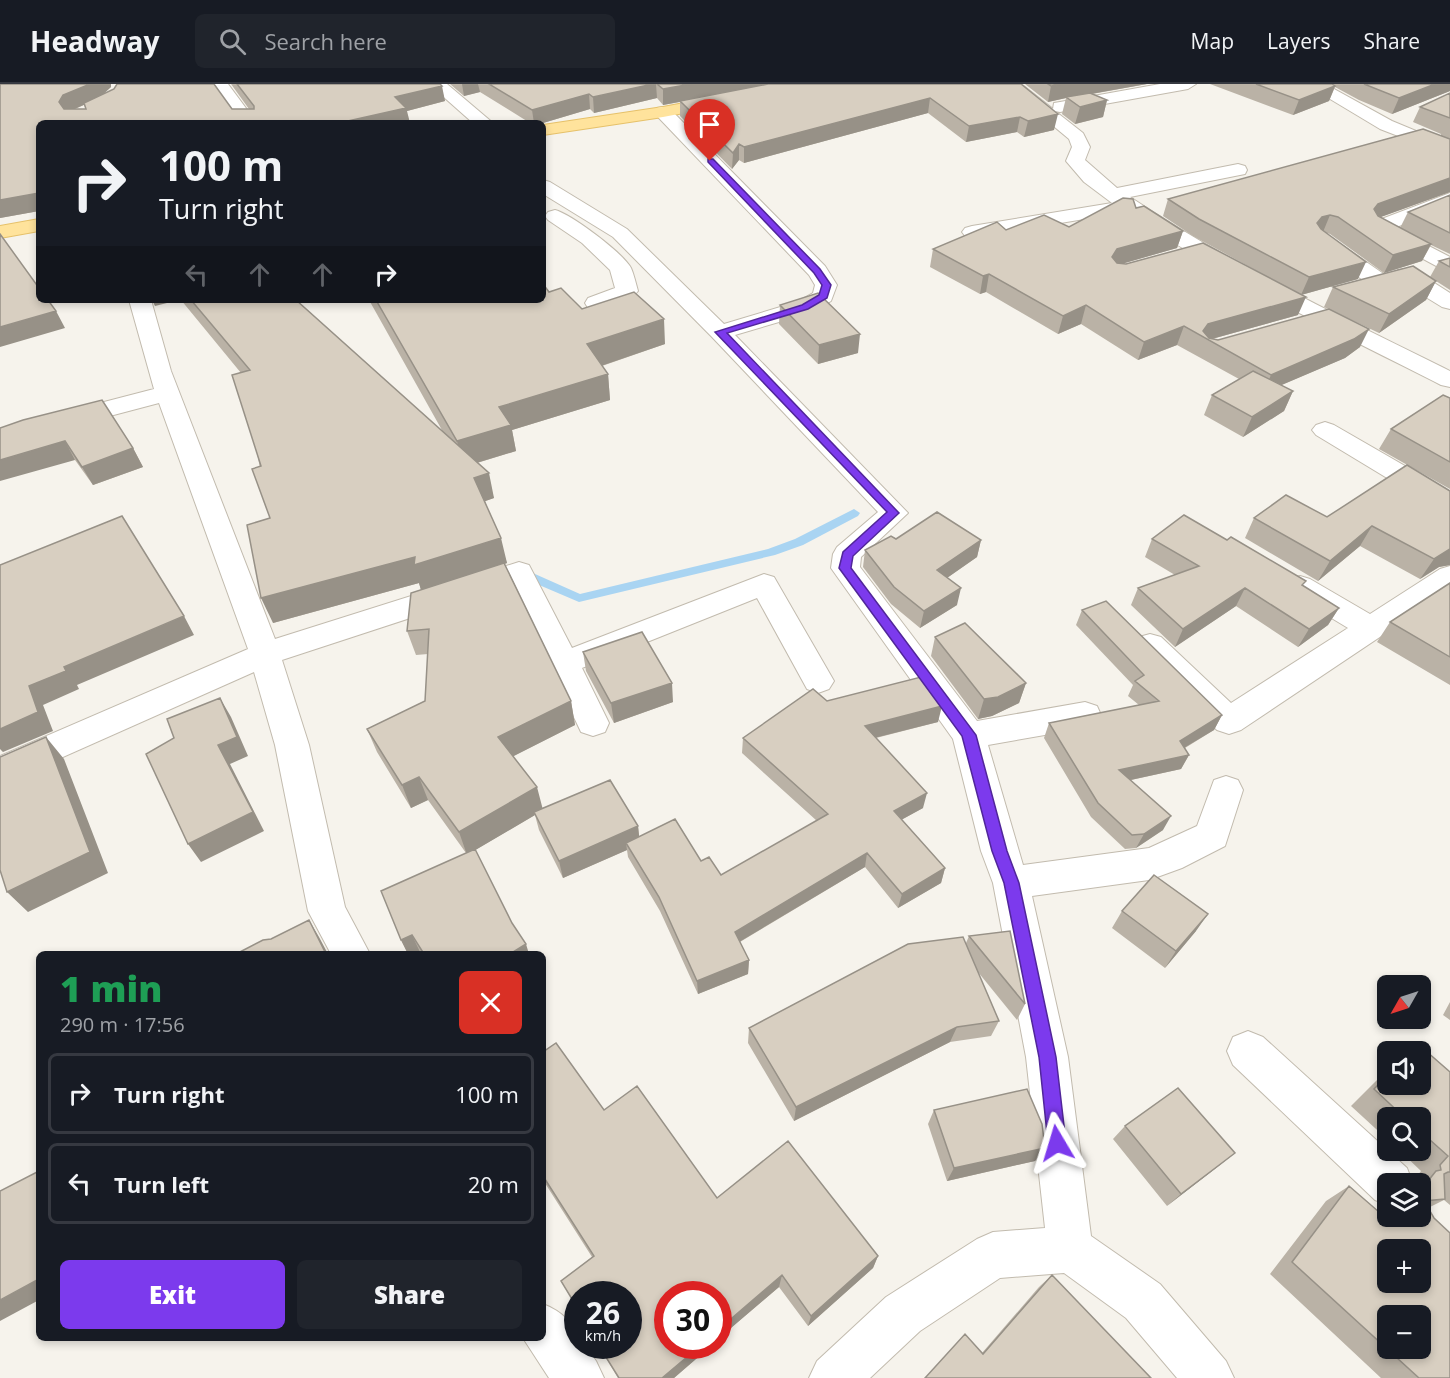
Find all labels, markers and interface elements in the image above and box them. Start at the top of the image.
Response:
search box [195,14,615,68]
text: Headway [30,22,159,60]
icon: search [216,25,249,58]
text: Search here [264,26,387,56]
text: Map [1191,27,1234,55]
text: Layers [1267,27,1331,55]
text: Share [1364,27,1420,55]
pin [684,99,735,161]
icon: arrive [693,108,726,141]
text: 100 m [159,136,283,193]
icon: right [60,144,138,222]
text: Turn right [159,190,284,227]
icon: left [180,258,213,291]
icon: ahead [243,258,276,291]
icon: ahead [306,258,339,291]
icon: right [369,258,402,291]
text: 1 min [60,964,162,1013]
button: close [459,971,522,1034]
north arrow [1377,975,1431,1029]
map controls [1377,975,1431,1359]
text: 290 m · 17:56 [60,1011,185,1038]
button: sound [1377,1041,1431,1095]
icon: right [63,1077,96,1110]
text: Turn right [114,1079,225,1109]
text: 100 m [455,1079,519,1109]
button: search [1377,1107,1431,1161]
position arrow [1025,1111,1089,1175]
icon: left [63,1167,96,1200]
text: Turn left [114,1169,209,1199]
text: 20 m [468,1169,519,1199]
button: layers [1377,1173,1431,1227]
button: + [1377,1239,1431,1293]
button: Exit [60,1260,285,1329]
button: Share [297,1260,522,1329]
speed limit sign: 30 [654,1281,732,1359]
text: 26 [586,1292,620,1333]
button: − [1377,1305,1431,1359]
text: km/h [585,1325,621,1345]

